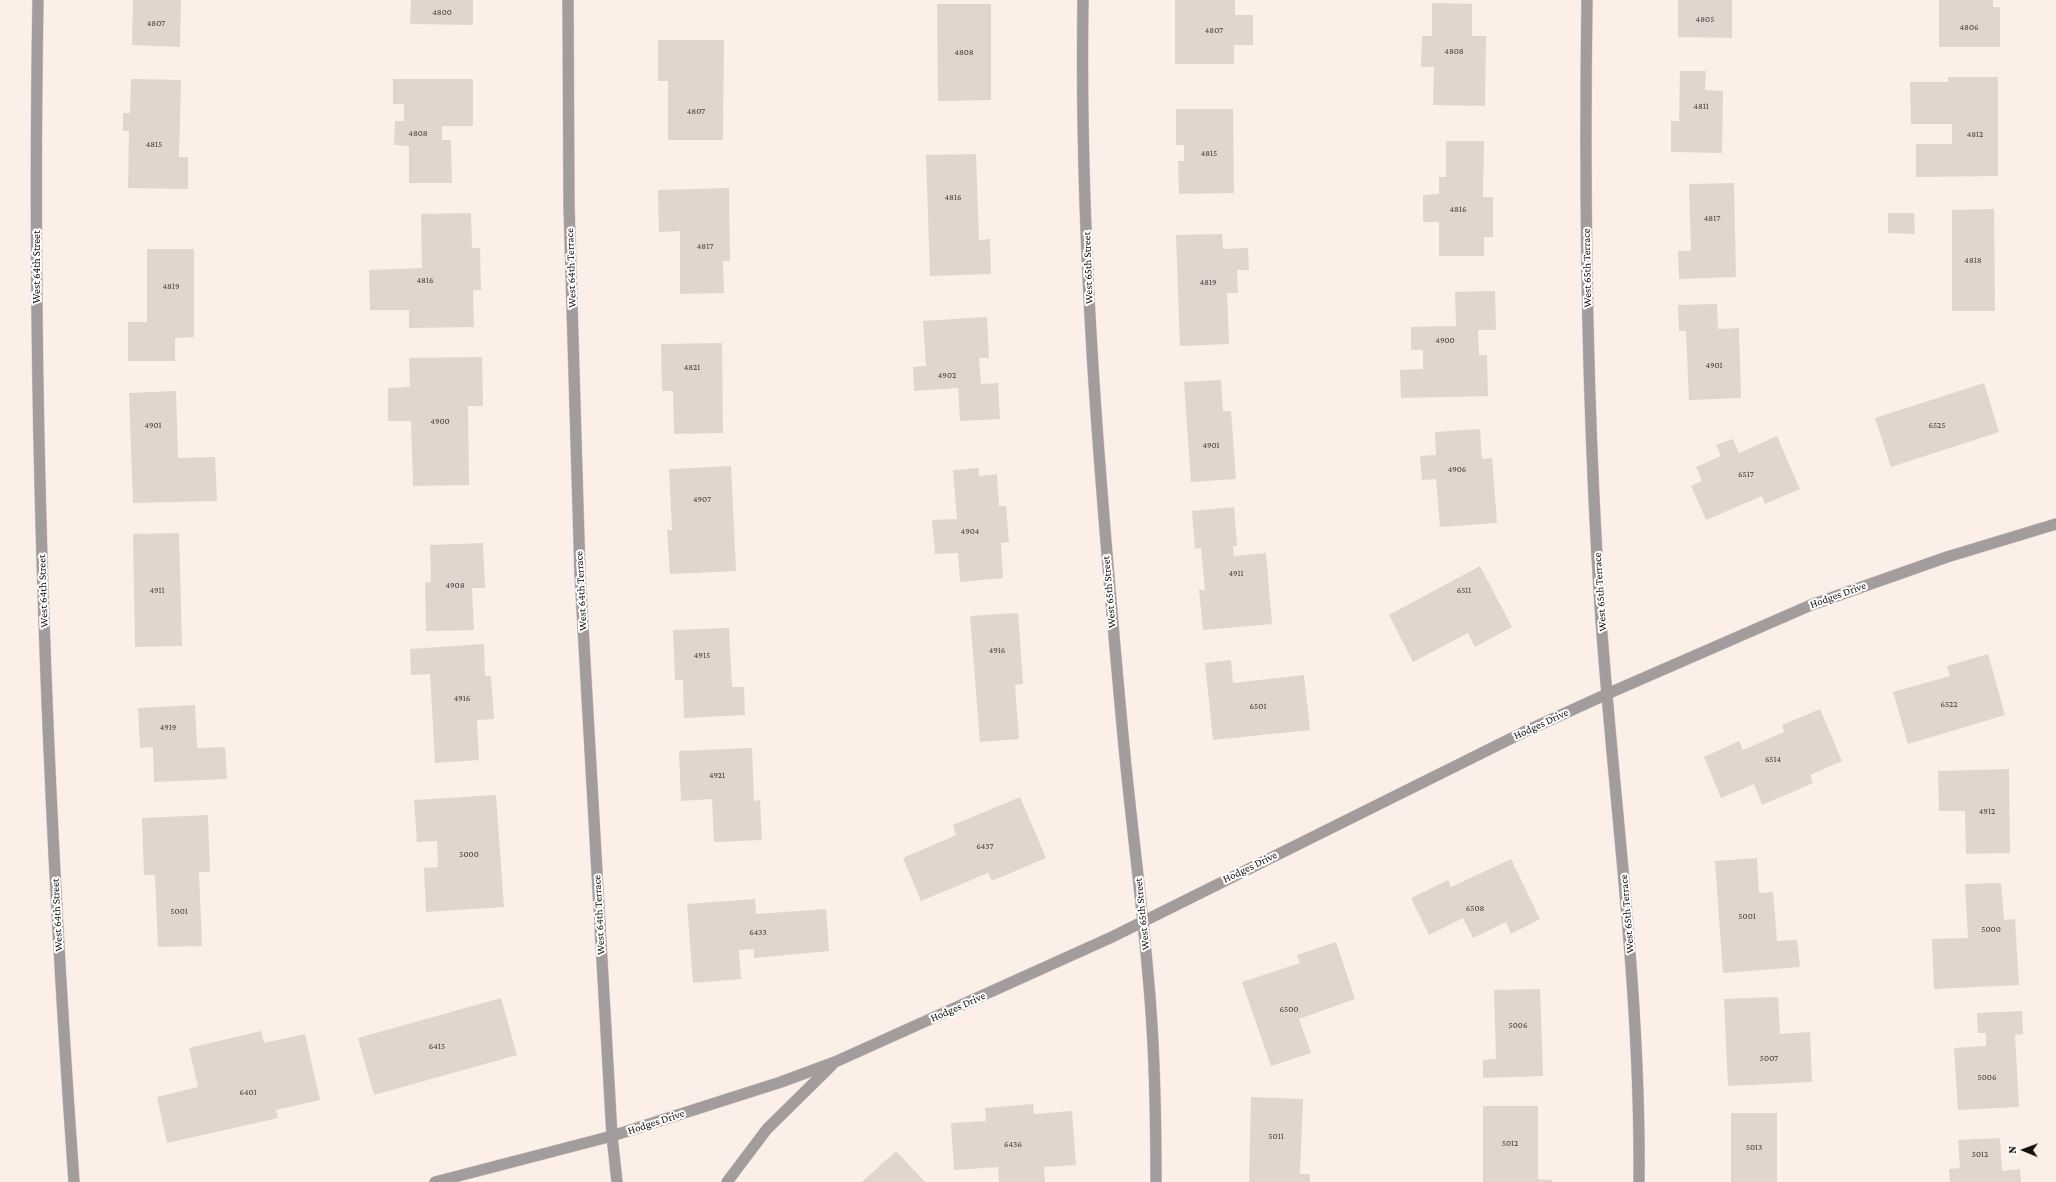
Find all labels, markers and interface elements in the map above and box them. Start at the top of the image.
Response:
house number: 4800 [432,7,452,17]
house number: 4805 [1696,14,1714,24]
house number: 4807 [147,18,165,28]
house number: 4806 [1959,22,1979,32]
house number: 4807 [1205,25,1223,35]
house number: 4808 [1444,46,1464,56]
house number: 4808 [954,47,974,57]
house number: 4811 [1693,101,1709,111]
house number: 4807 [687,106,705,116]
house number: 4808 [408,128,428,138]
house number: 4812 [1967,129,1983,139]
house number: 4815 [146,139,162,149]
house number: 4815 [1201,148,1217,158]
house number: 4816 [945,192,961,202]
house number: 4816 [1450,204,1466,214]
house number: 4817 [1704,213,1720,223]
street label: West 64th Terrace [563,228,579,308]
street label: West 65th Terrace [1580,228,1594,308]
street label: West 64th Street [30,230,44,304]
street label: West 65th Street [1080,232,1096,304]
house number: 4817 [697,241,713,251]
house number: 4818 [1964,255,1982,265]
house number: 4816 [417,275,433,285]
house number: 4819 [1200,277,1216,287]
house number: 4819 [163,281,179,291]
house number: 4900 [1435,335,1455,345]
house number: 4901 [1705,360,1723,370]
house number: 4821 [684,362,700,372]
house number: 4902 [938,370,956,380]
house number: 4900 [430,416,450,426]
house number: 4901 [144,420,162,430]
house number: 6525 [1929,420,1945,430]
house number: 4901 [1202,440,1220,450]
house number: 4906 [1448,464,1466,474]
house number: 6517 [1738,469,1754,479]
house number: 4907 [693,494,711,504]
house number: 4904 [961,526,979,536]
street label: West 64th Terrace [572,551,590,631]
street label: West 65th Terrace [1591,552,1609,632]
street label: West 64th Street [35,554,51,628]
street label: West 65th Street [1099,555,1119,629]
house number: 4911 [1228,568,1244,578]
street label: Hodges Drive [1808,579,1868,611]
house number: 4908 [445,580,465,590]
house number: 4911 [149,585,165,595]
house number: 6511 [1457,585,1471,595]
house number: 4916 [989,645,1005,655]
house number: 4915 [694,650,710,660]
house number: 4916 [454,693,470,703]
house number: 6522 [1941,699,1957,709]
house number: 6501 [1250,701,1266,711]
street label: Hodges Drive [1512,706,1570,742]
house number: 4919 [160,722,176,732]
house number: 6514 [1765,754,1781,764]
house number: 4921 [709,770,725,780]
house number: 4912 [1979,806,1995,816]
house number: 6437 [976,841,994,851]
street label: Hodges Drive [1221,848,1279,886]
house number: 5000 [459,849,479,859]
street label: West 65th Terrace [1617,874,1637,954]
street label: West 64th Terrace [590,875,608,955]
street label: West 65th Street [1132,877,1152,951]
street label: West 64th Street [48,878,66,952]
house number: 6508 [1466,903,1484,913]
house number: 5001 [170,906,188,916]
house number: 5001 [1738,911,1756,921]
house number: 5000 [1981,924,2001,934]
house number: 6433 [749,927,767,937]
street label: Hodges Drive [928,989,988,1025]
house number: 6500 [1280,1004,1298,1014]
house number: 5006 [1509,1020,1527,1030]
house number: 6415 [429,1041,445,1051]
house number: 5007 [1760,1053,1778,1063]
house number: 5006 [1978,1072,1996,1082]
house number: 6401 [239,1087,257,1097]
street label: Hodges Drive [626,1107,686,1137]
north arrow [2004,1130,2044,1170]
house number: 5011 [1268,1131,1284,1141]
house number: 5012 [1502,1138,1518,1148]
house number: 6436 [1004,1139,1022,1149]
house number: 5013 [1746,1142,1762,1152]
text: N [2006,1146,2018,1154]
house number: 5012 [1972,1149,1988,1159]

